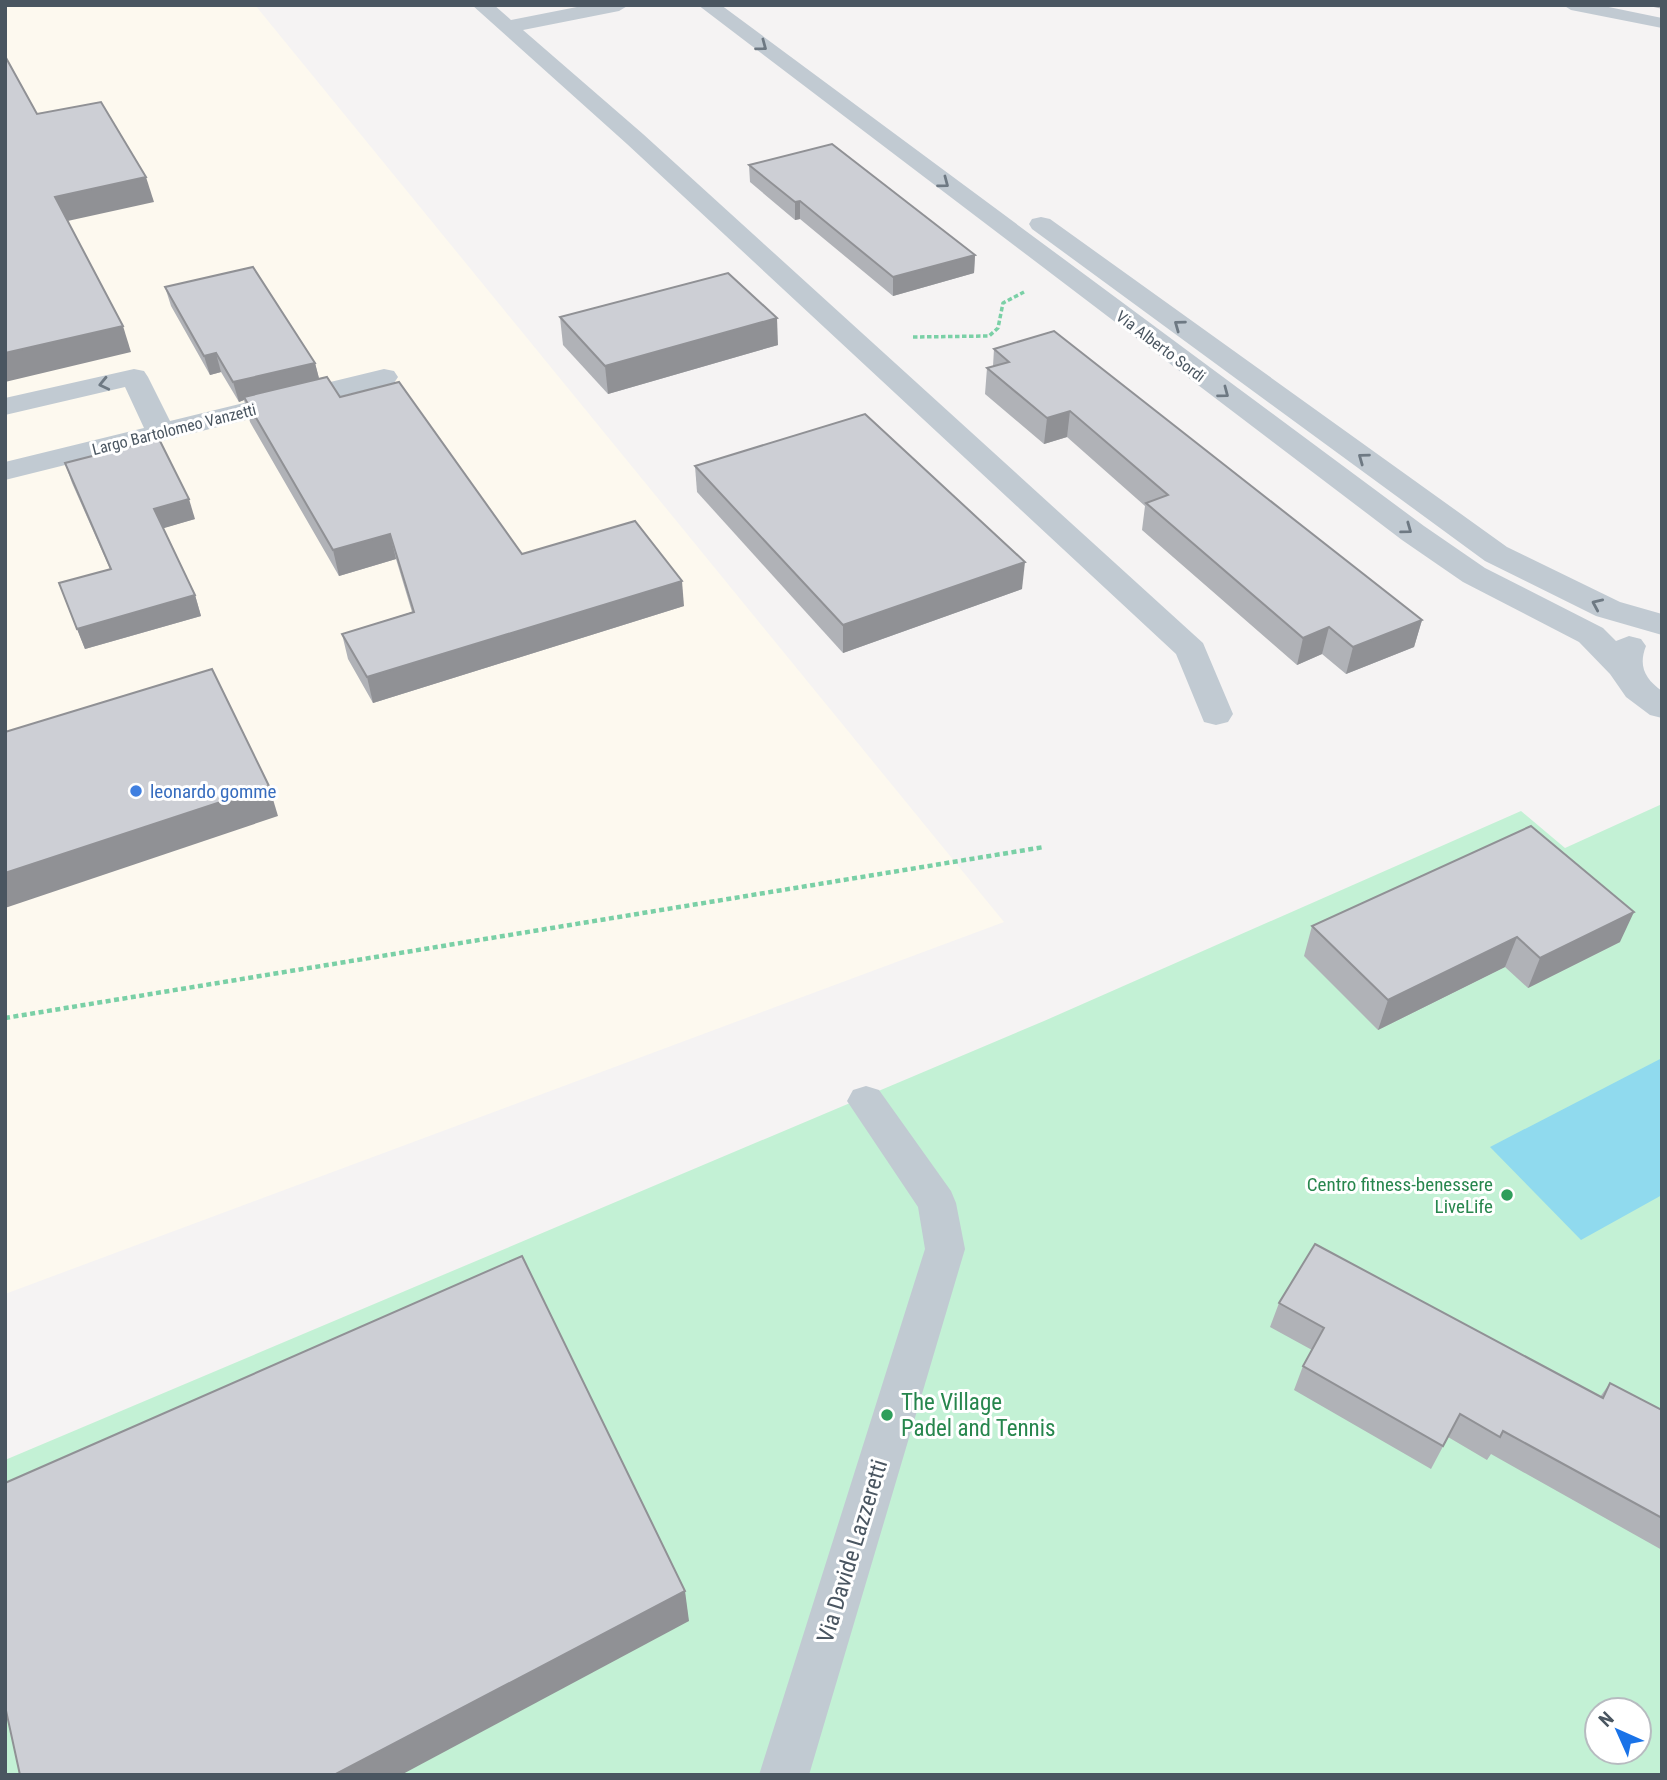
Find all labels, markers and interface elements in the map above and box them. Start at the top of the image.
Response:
one-way arrow [754,38,767,51]
one-way arrow [936,175,948,188]
street label: Via Alberto Sordi [1112,307,1209,386]
one-way arrow [1174,321,1187,333]
one-way arrow [98,376,110,390]
one-way arrow [1216,385,1229,397]
street label: Largo Bartolomeo Vanzetti [90,400,258,459]
one-way arrow [1358,454,1371,467]
one-way arrow [1399,520,1411,533]
one-way arrow [1592,598,1604,612]
place label: leonardo gomme [150,780,277,803]
marker: leonardo gomme [128,783,144,799]
place label: Centro fitness-benessere LiveLife [1307,1173,1493,1218]
marker: Centro fitness-benessere LiveLife [1499,1187,1515,1203]
place label: The Village Padel and Tennis [901,1389,1055,1442]
marker: The Village Padel and Tennis [879,1407,895,1423]
street label: Via Davide Lazzeretti [812,1456,893,1646]
north arrow [1583,1696,1653,1766]
text: N [1594,1707,1619,1732]

